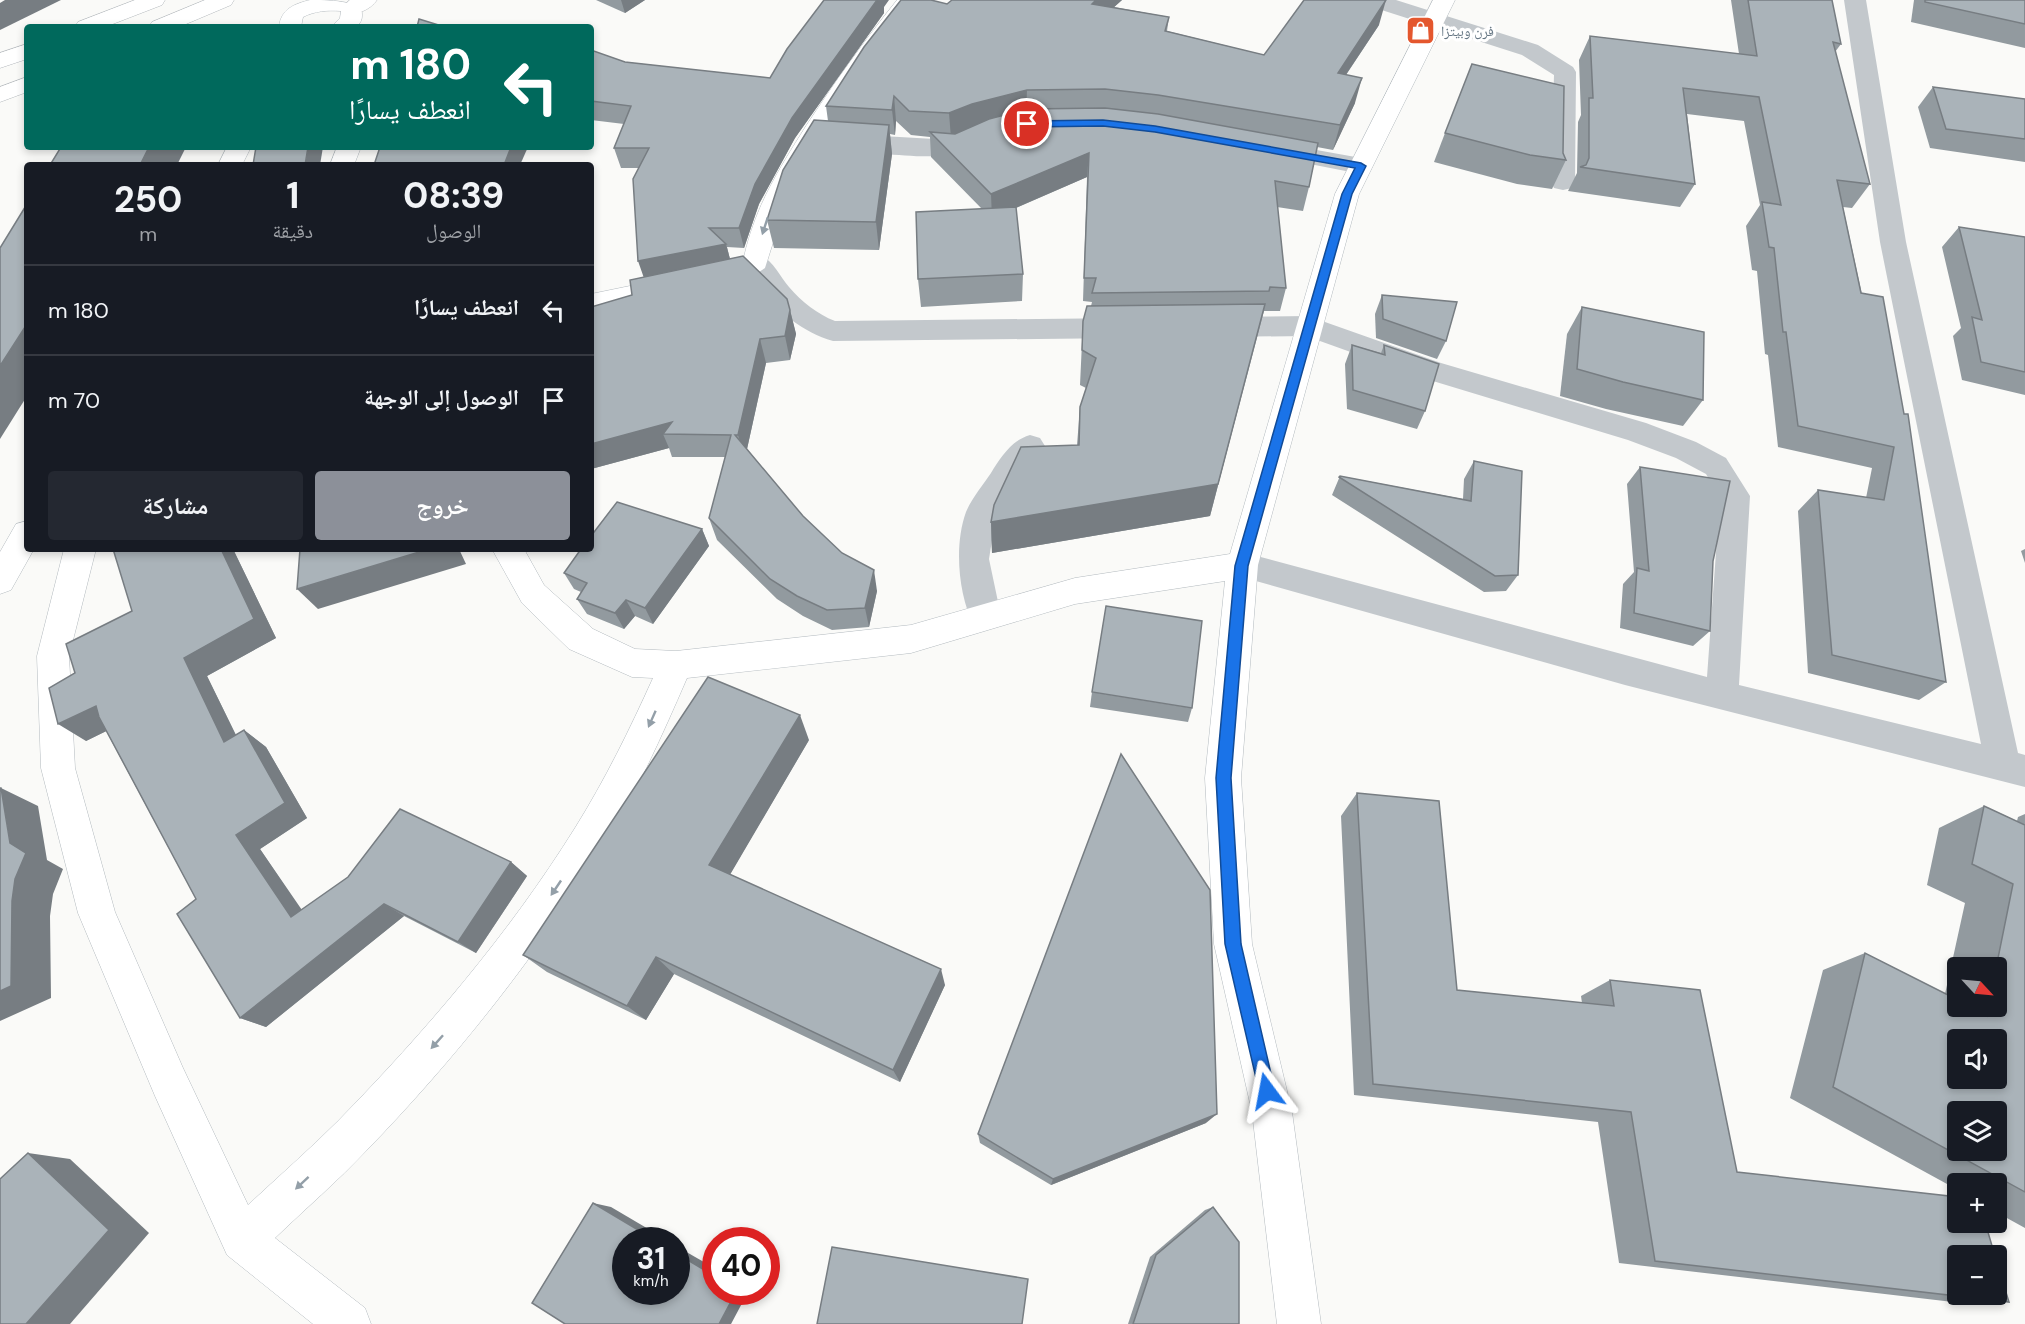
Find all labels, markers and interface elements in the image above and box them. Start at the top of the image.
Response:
shop icon: فرن وبيتزا [1404,15,1436,47]
place label: فرن وبيتزا [1441,22,1494,40]
text: 180 m [350,37,471,92]
icon: left [492,48,570,126]
text: انعطف يسارًا [349,92,471,127]
pin [1001,98,1052,149]
icon: arrive [1010,107,1043,140]
text: 1 [286,172,299,219]
text: 08:39 [403,172,504,219]
text: 250 [114,176,182,223]
one-way arrow [760,217,769,235]
text: دقيقة [272,218,313,244]
text: الوصول [426,218,481,244]
text: m [139,221,157,247]
text: انعطف يسارًا [414,293,519,322]
icon: left [537,294,570,327]
text: 180 m [48,296,109,325]
text: الوصول إلى الوجهة [364,383,519,412]
icon: arrive [537,384,570,417]
text: 70 m [48,386,100,415]
button: مشاركة [48,471,303,540]
button: خروج [315,471,570,540]
one-way arrow [647,710,657,728]
one-way arrow [550,879,562,895]
north arrow [1947,957,2007,1017]
map controls [1947,957,2007,1305]
button: sound [1947,1029,2007,1089]
one-way arrow [430,1035,444,1050]
position arrow [1235,1059,1299,1123]
button: layers [1947,1101,2007,1161]
button: + [1947,1173,2007,1233]
one-way arrow [295,1176,310,1190]
speed limit sign: 40 [702,1227,780,1305]
text: 31 [637,1239,665,1278]
button: − [1947,1245,2007,1305]
text: km/h [633,1271,669,1291]

